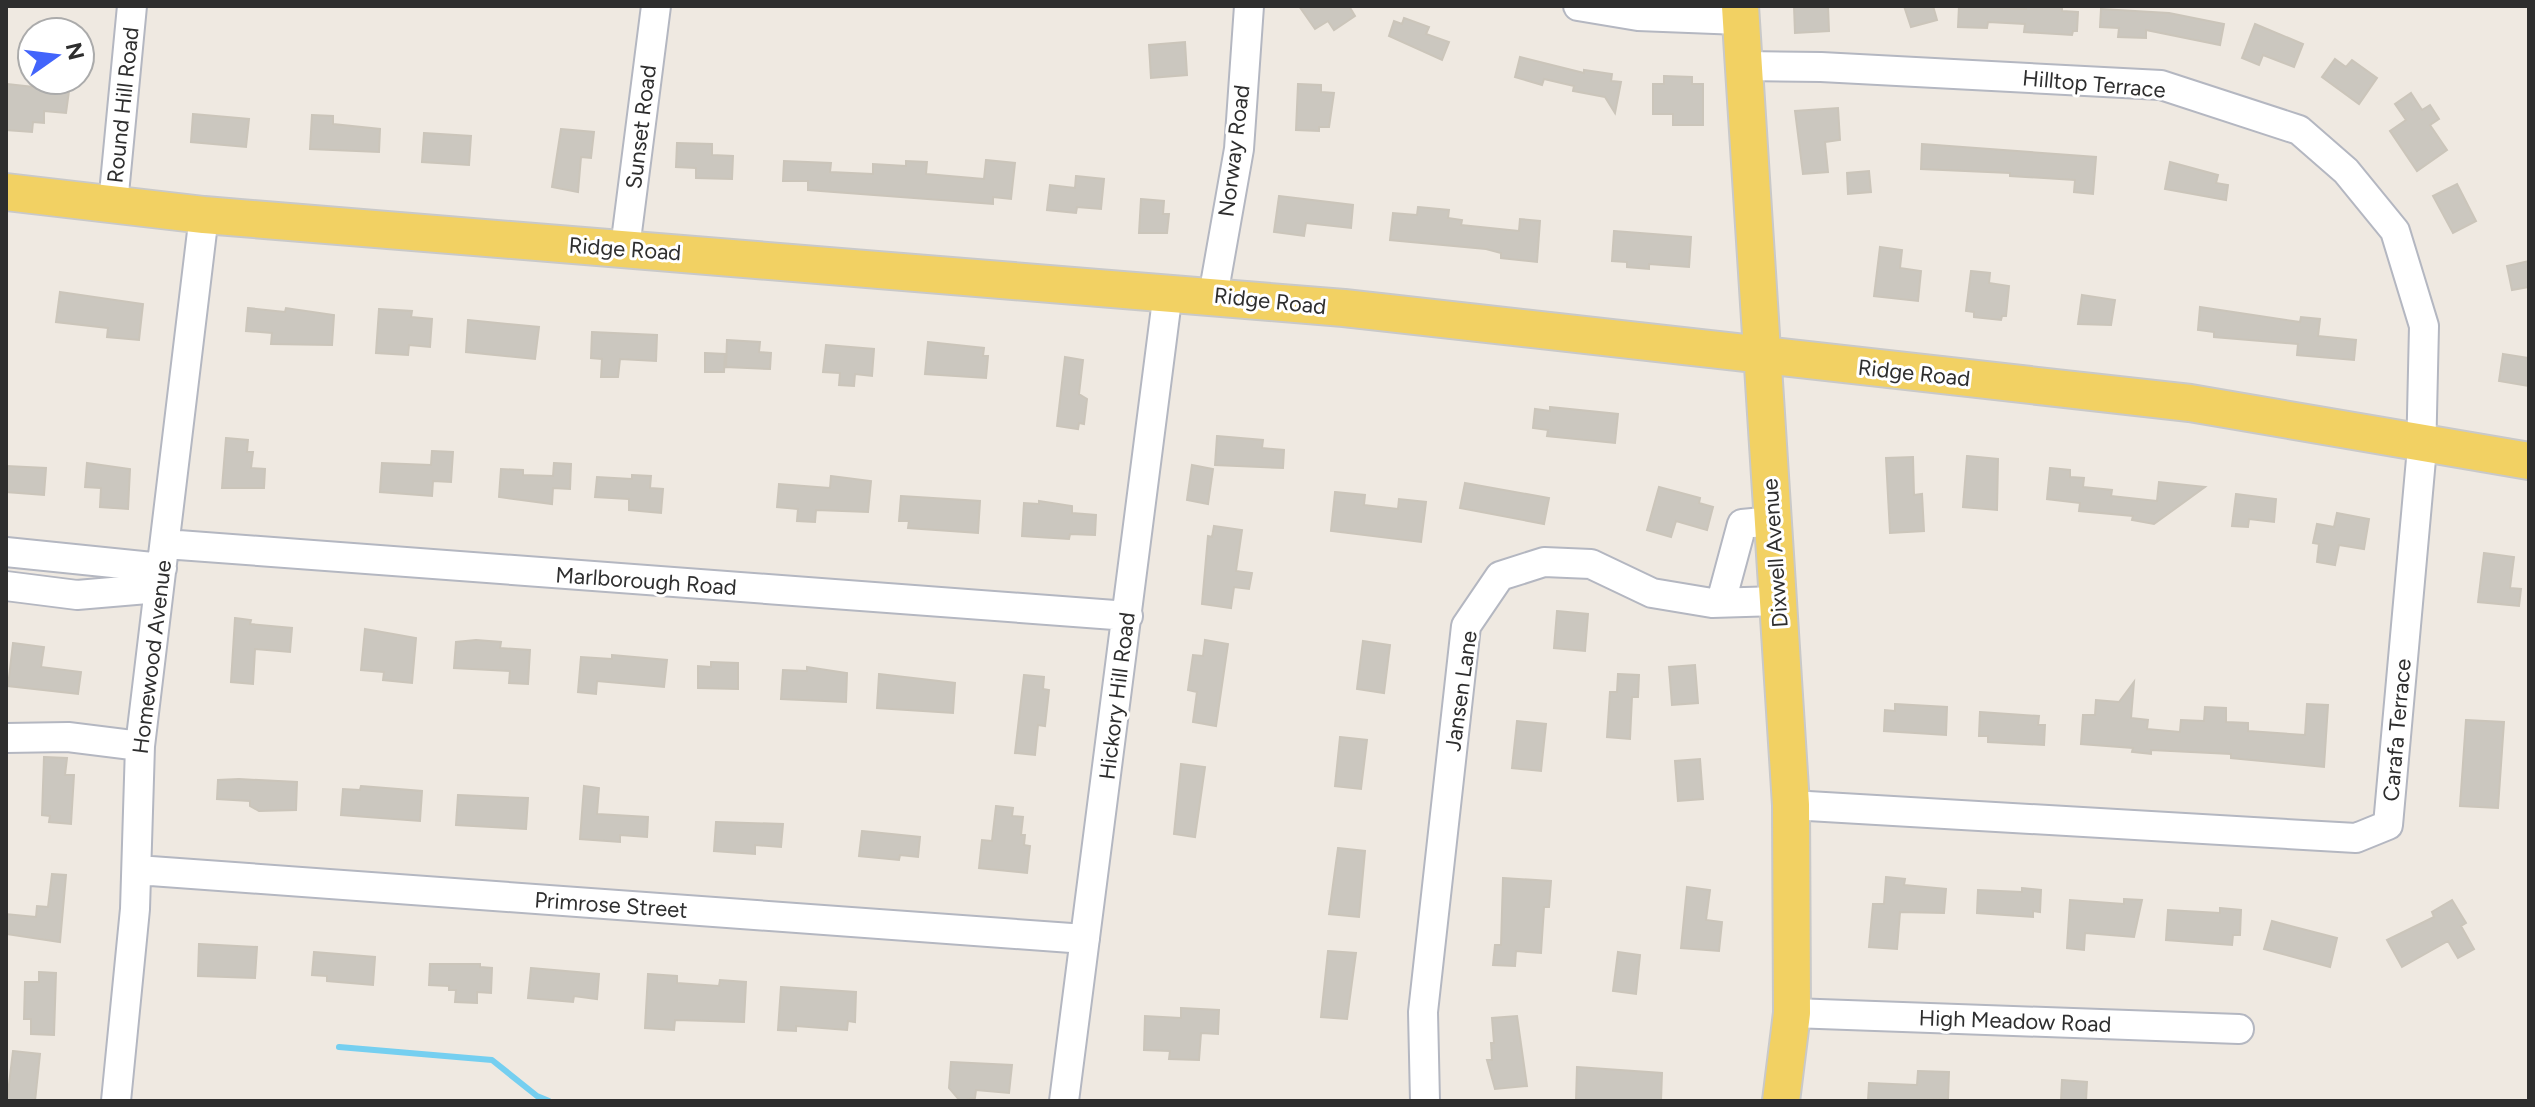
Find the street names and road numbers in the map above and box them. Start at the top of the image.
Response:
street label: Round Hill Road [101,26,145,184]
street label: Sunset Road [620,63,662,191]
street label: Hilltop Terrace [2021,64,2167,104]
street label: Norway Road [1213,83,1255,219]
street label: Ridge Road [568,232,682,266]
street label: Ridge Road [1213,282,1327,320]
street label: Ridge Road [1857,354,1971,392]
street label: Dixwell Avenue [1756,478,1794,628]
street label: Homewood Avenue [127,559,177,755]
street label: Marlborough Road [555,561,737,601]
street label: Hickory Hill Road [1093,611,1141,781]
street label: Jansen Lane [1439,629,1483,753]
street label: Carafa Terrace [2377,657,2417,803]
street label: Primrose Street [534,886,688,924]
street label: High Meadow Road [1918,1004,2112,1038]

